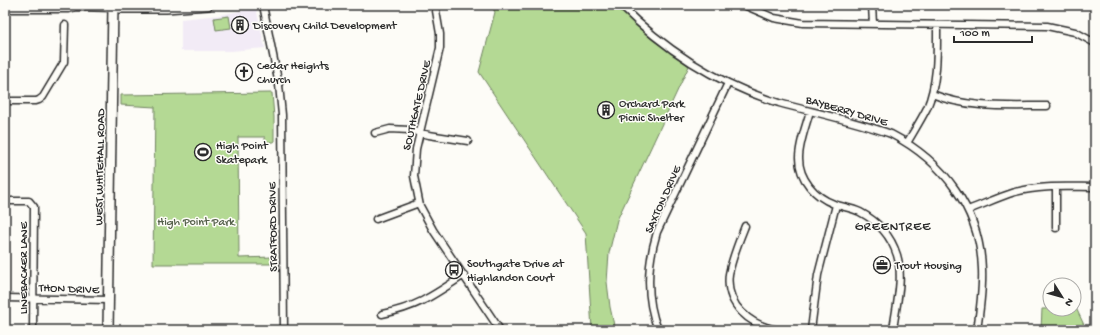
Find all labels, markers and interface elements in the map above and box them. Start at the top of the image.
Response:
building icon: Discovery Child Development [230,15,250,35]
scale bar [954,18,1032,44]
place label: Discovery Child Development [252,20,397,34]
text: 100 m [959,27,990,41]
street label: SOUTHGATE DRIVE [401,59,435,152]
place label: Cedar Heights Church [257,60,329,88]
church icon: Cedar Heights Church [234,62,254,82]
street label: BAYBERRY DRIVE [803,93,890,130]
place label: Orchard Park Picnic Shelter [618,98,686,126]
building icon: Orchard Park Picnic Shelter [596,100,616,120]
street label: WEST WHITEHALL ROAD [93,108,109,225]
place label: High Point Skatepark [216,140,269,168]
sports icon: High Point Skatepark [193,142,213,162]
street label: SAXTON DRIVE [643,163,685,236]
street label: STRATFORD DRIVE [266,182,282,272]
park label: High Point Park [157,216,236,230]
district label: GREENTREE [855,220,931,235]
street label: LINEBACKER LANE [18,221,32,314]
office icon: Trout Housing [872,255,892,275]
place label: Southgate Drive at Highlandon Court [467,258,565,286]
bus stop icon: Southgate Drive at Highlandon Court [444,260,464,280]
place label: Trout Housing [894,260,962,274]
north arrow [1042,277,1082,317]
street label: THON DRIVE [37,282,100,298]
text: N [1061,295,1075,308]

